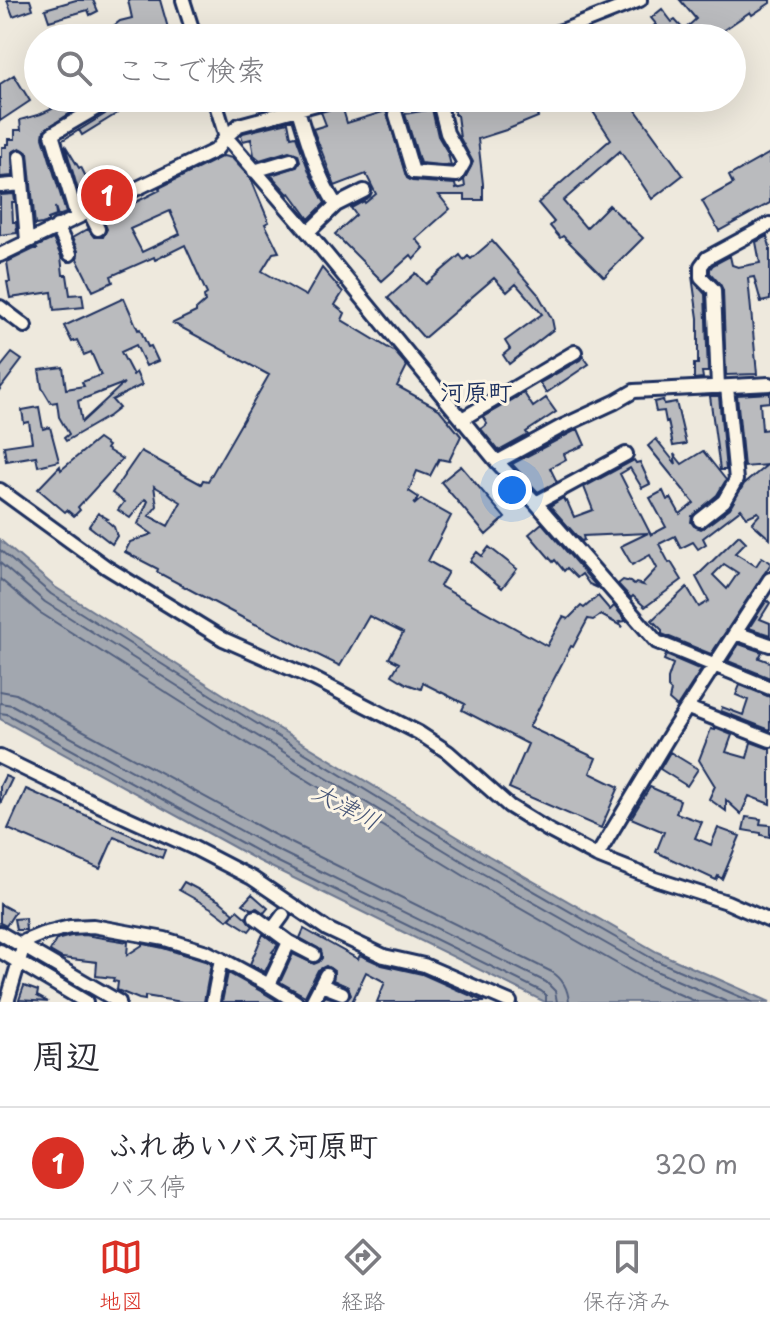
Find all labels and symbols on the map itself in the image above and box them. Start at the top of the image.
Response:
pin: 1 [81,165,133,225]
district label: 河原町 [440,373,512,409]
your location [492,470,532,510]
water label: 大津川 [307,772,387,838]

